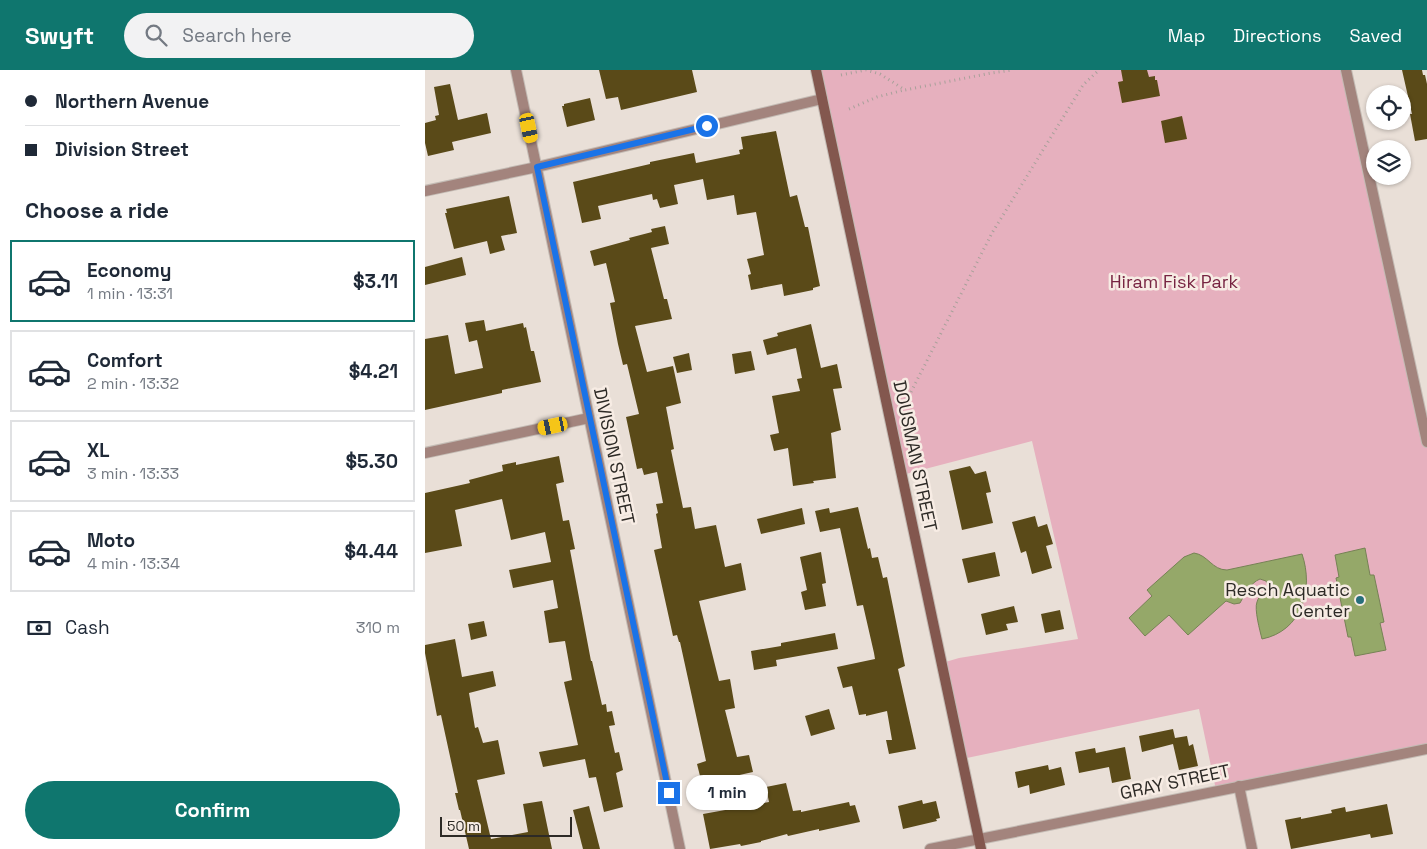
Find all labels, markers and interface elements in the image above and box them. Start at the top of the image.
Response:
search box [124,13,474,58]
text: Swyft [25,20,94,51]
icon: search [142,21,170,49]
text: Search here [182,23,292,48]
text: Map [1168,24,1205,47]
text: Directions [1233,24,1322,47]
text: Saved [1350,24,1402,47]
map controls [1366,85,1411,185]
button: locate [1366,85,1411,130]
text: Northern Avenue [55,89,209,114]
car [518,112,539,144]
route start [696,115,718,137]
text: Division Street [55,137,189,162]
button: layers [1366,140,1411,185]
text: Choose a ride [25,196,169,224]
text: Economy [87,258,171,283]
icon: car [27,259,72,304]
text: $3.11 [353,269,398,294]
park label: Hiram Fisk Park [1110,270,1239,293]
text: 1 min · 13:31 [87,283,173,304]
text: Comfort [87,348,163,373]
icon: car [27,349,72,394]
text: $4.21 [349,359,398,384]
text: 2 min · 13:32 [87,373,179,394]
street label: DOUSMAN STREET [888,378,943,534]
street label: DIVISION STREET [589,385,640,527]
car [536,416,569,436]
text: XL [87,438,110,463]
icon: car [27,439,72,484]
text: $5.30 [346,449,398,474]
text: 3 min · 13:33 [87,463,179,484]
text: Moto [87,528,135,553]
icon: car [27,529,72,574]
text: $4.44 [345,539,398,564]
text: 4 min · 13:34 [87,553,180,574]
place label: Resch Aquatic Center [1225,578,1350,622]
marker: Resch Aquatic Center [1354,594,1366,606]
icon: cash [25,614,53,642]
text: Cash [65,615,110,640]
text: 310 m [356,617,400,638]
street label: GRAY STREET [1118,759,1232,804]
callout: 1 min [687,776,769,810]
button: Confirm [25,781,400,839]
route end [658,782,680,804]
text: 1 min [707,782,747,803]
scale bar [440,814,573,837]
text: 50 m [447,817,480,835]

